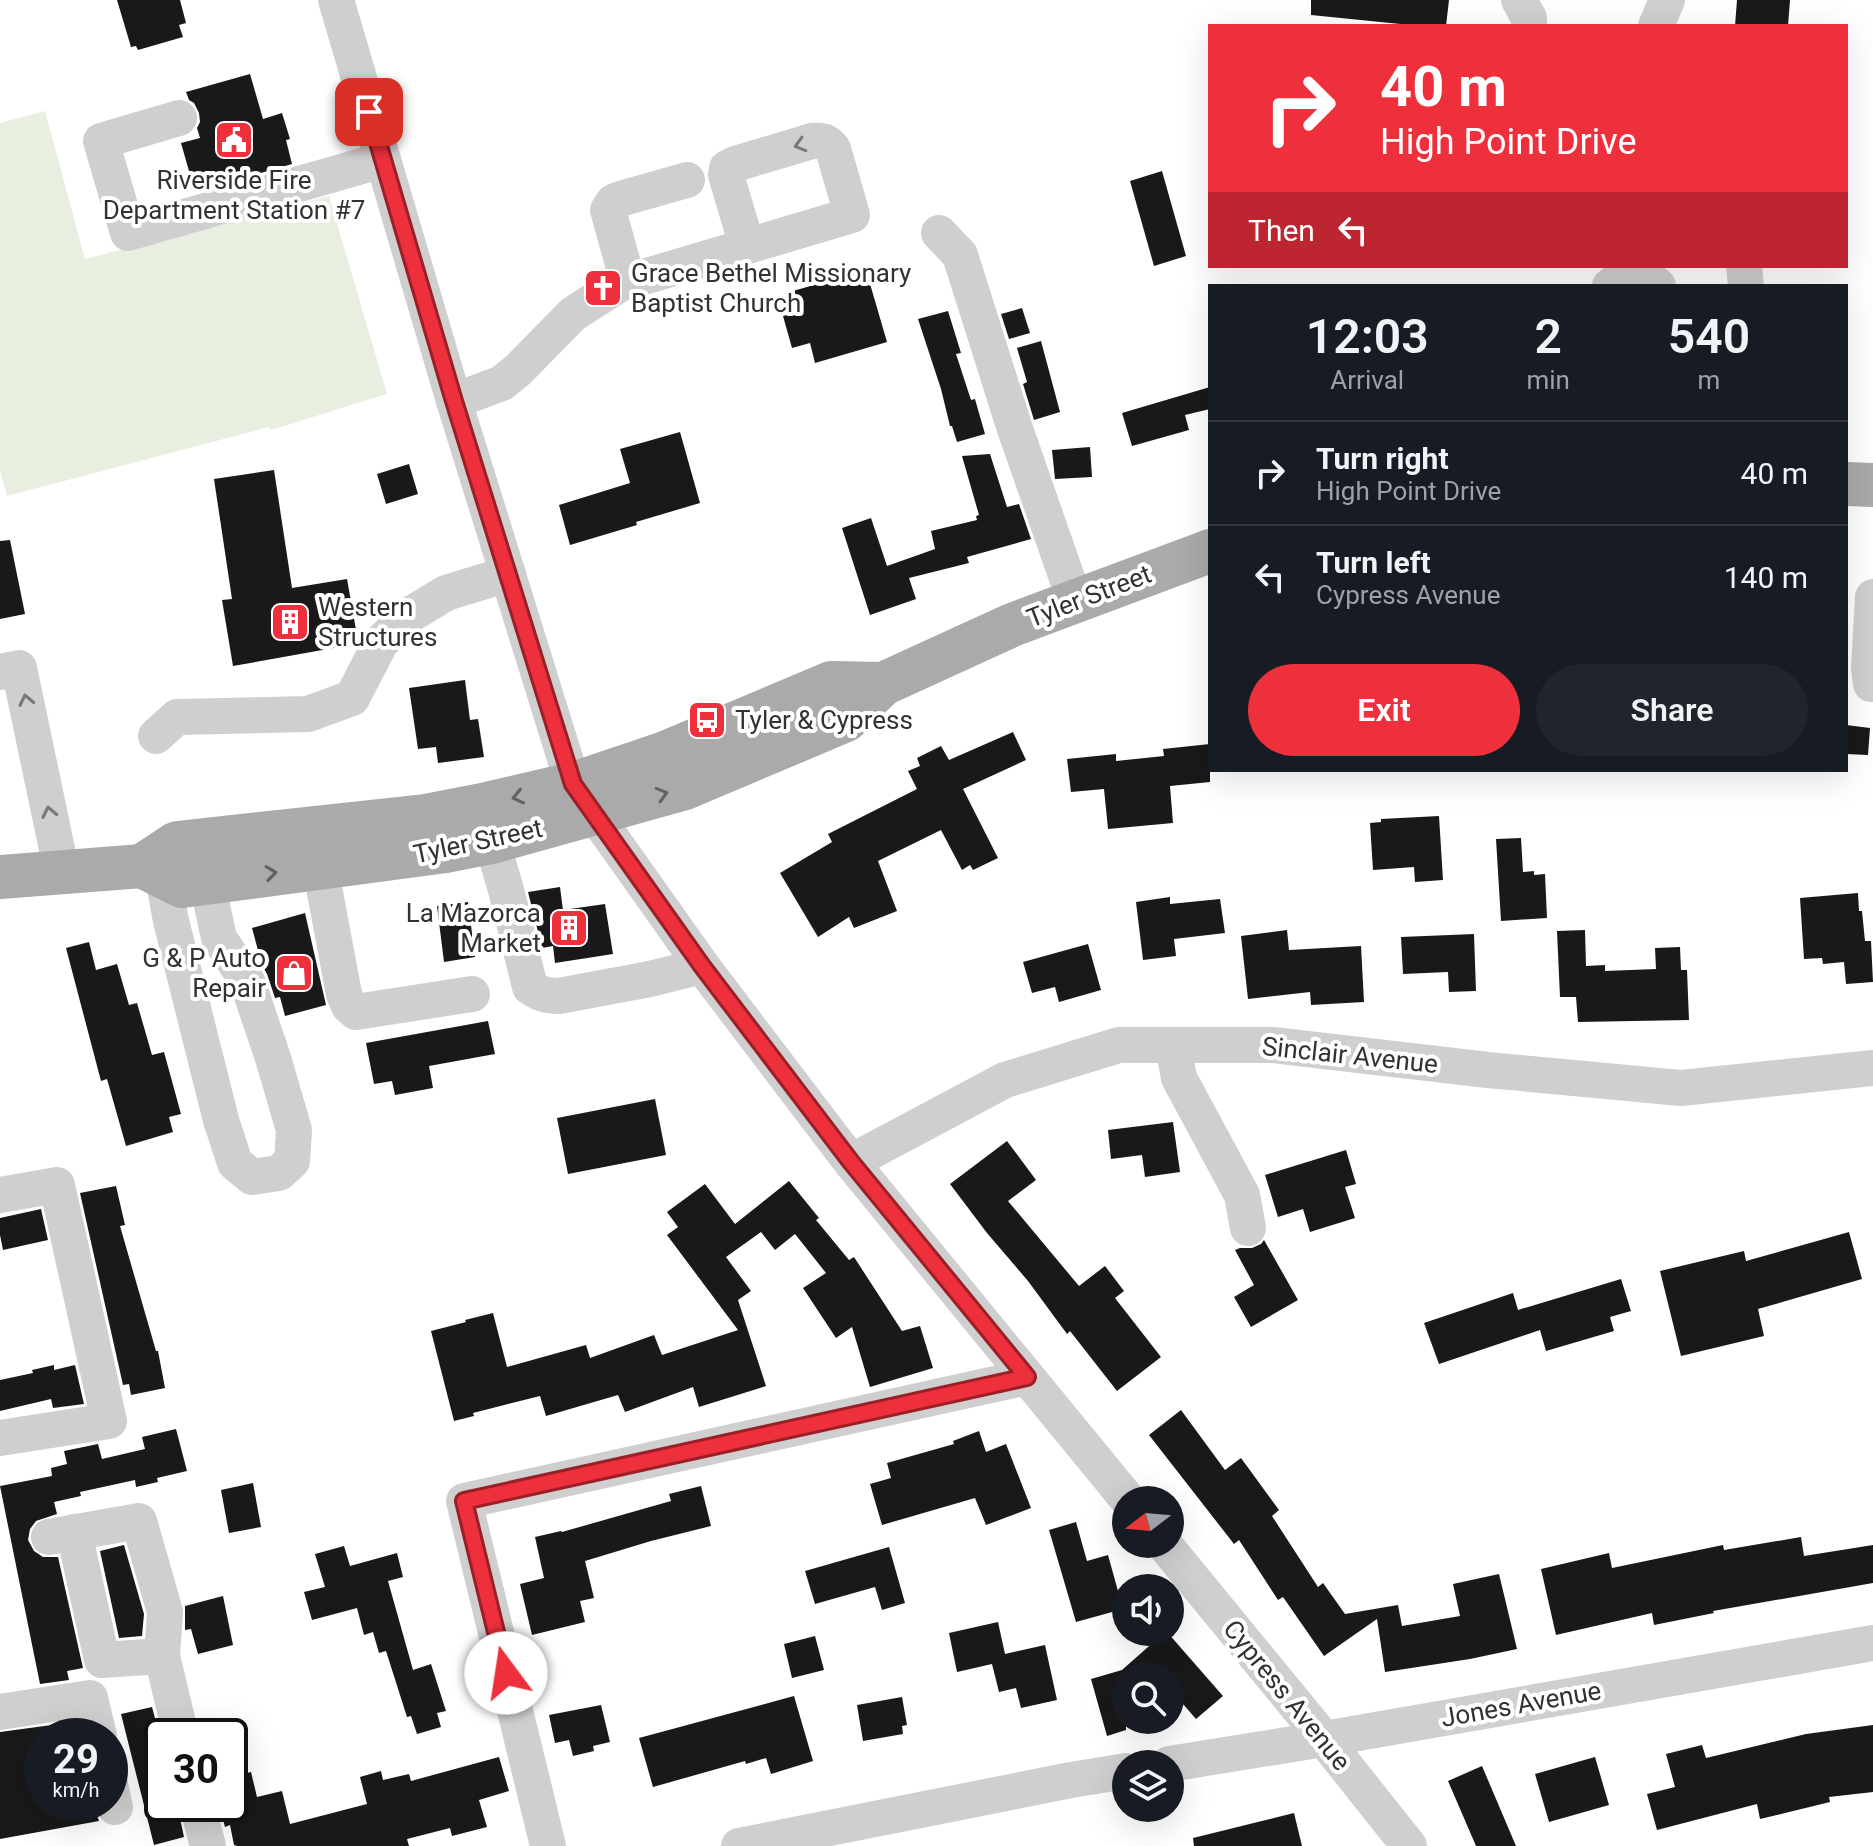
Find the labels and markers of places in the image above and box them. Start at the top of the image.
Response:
pin [335,78,403,146]
public building icon: Riverside Fire Department Station #7 [213,119,255,161]
place label: Riverside Fire Department Station #7 [103,165,365,225]
place label: Grace Bethel Missionary Baptist Church [631,258,911,318]
church icon: Grace Bethel Missionary Baptist Church [582,267,624,309]
place label: Western Structures [318,592,437,652]
building icon: Western Structures [269,601,311,643]
bus stop icon: Tyler & Cypress [686,699,728,741]
place label: Tyler & Cypress [735,705,913,735]
place label: La Mazorca Market [406,898,541,958]
building icon: La Mazorca Market [548,907,590,949]
place label: G & P Auto Repair [142,943,266,1003]
shop icon: G & P Auto Repair [273,952,315,994]

